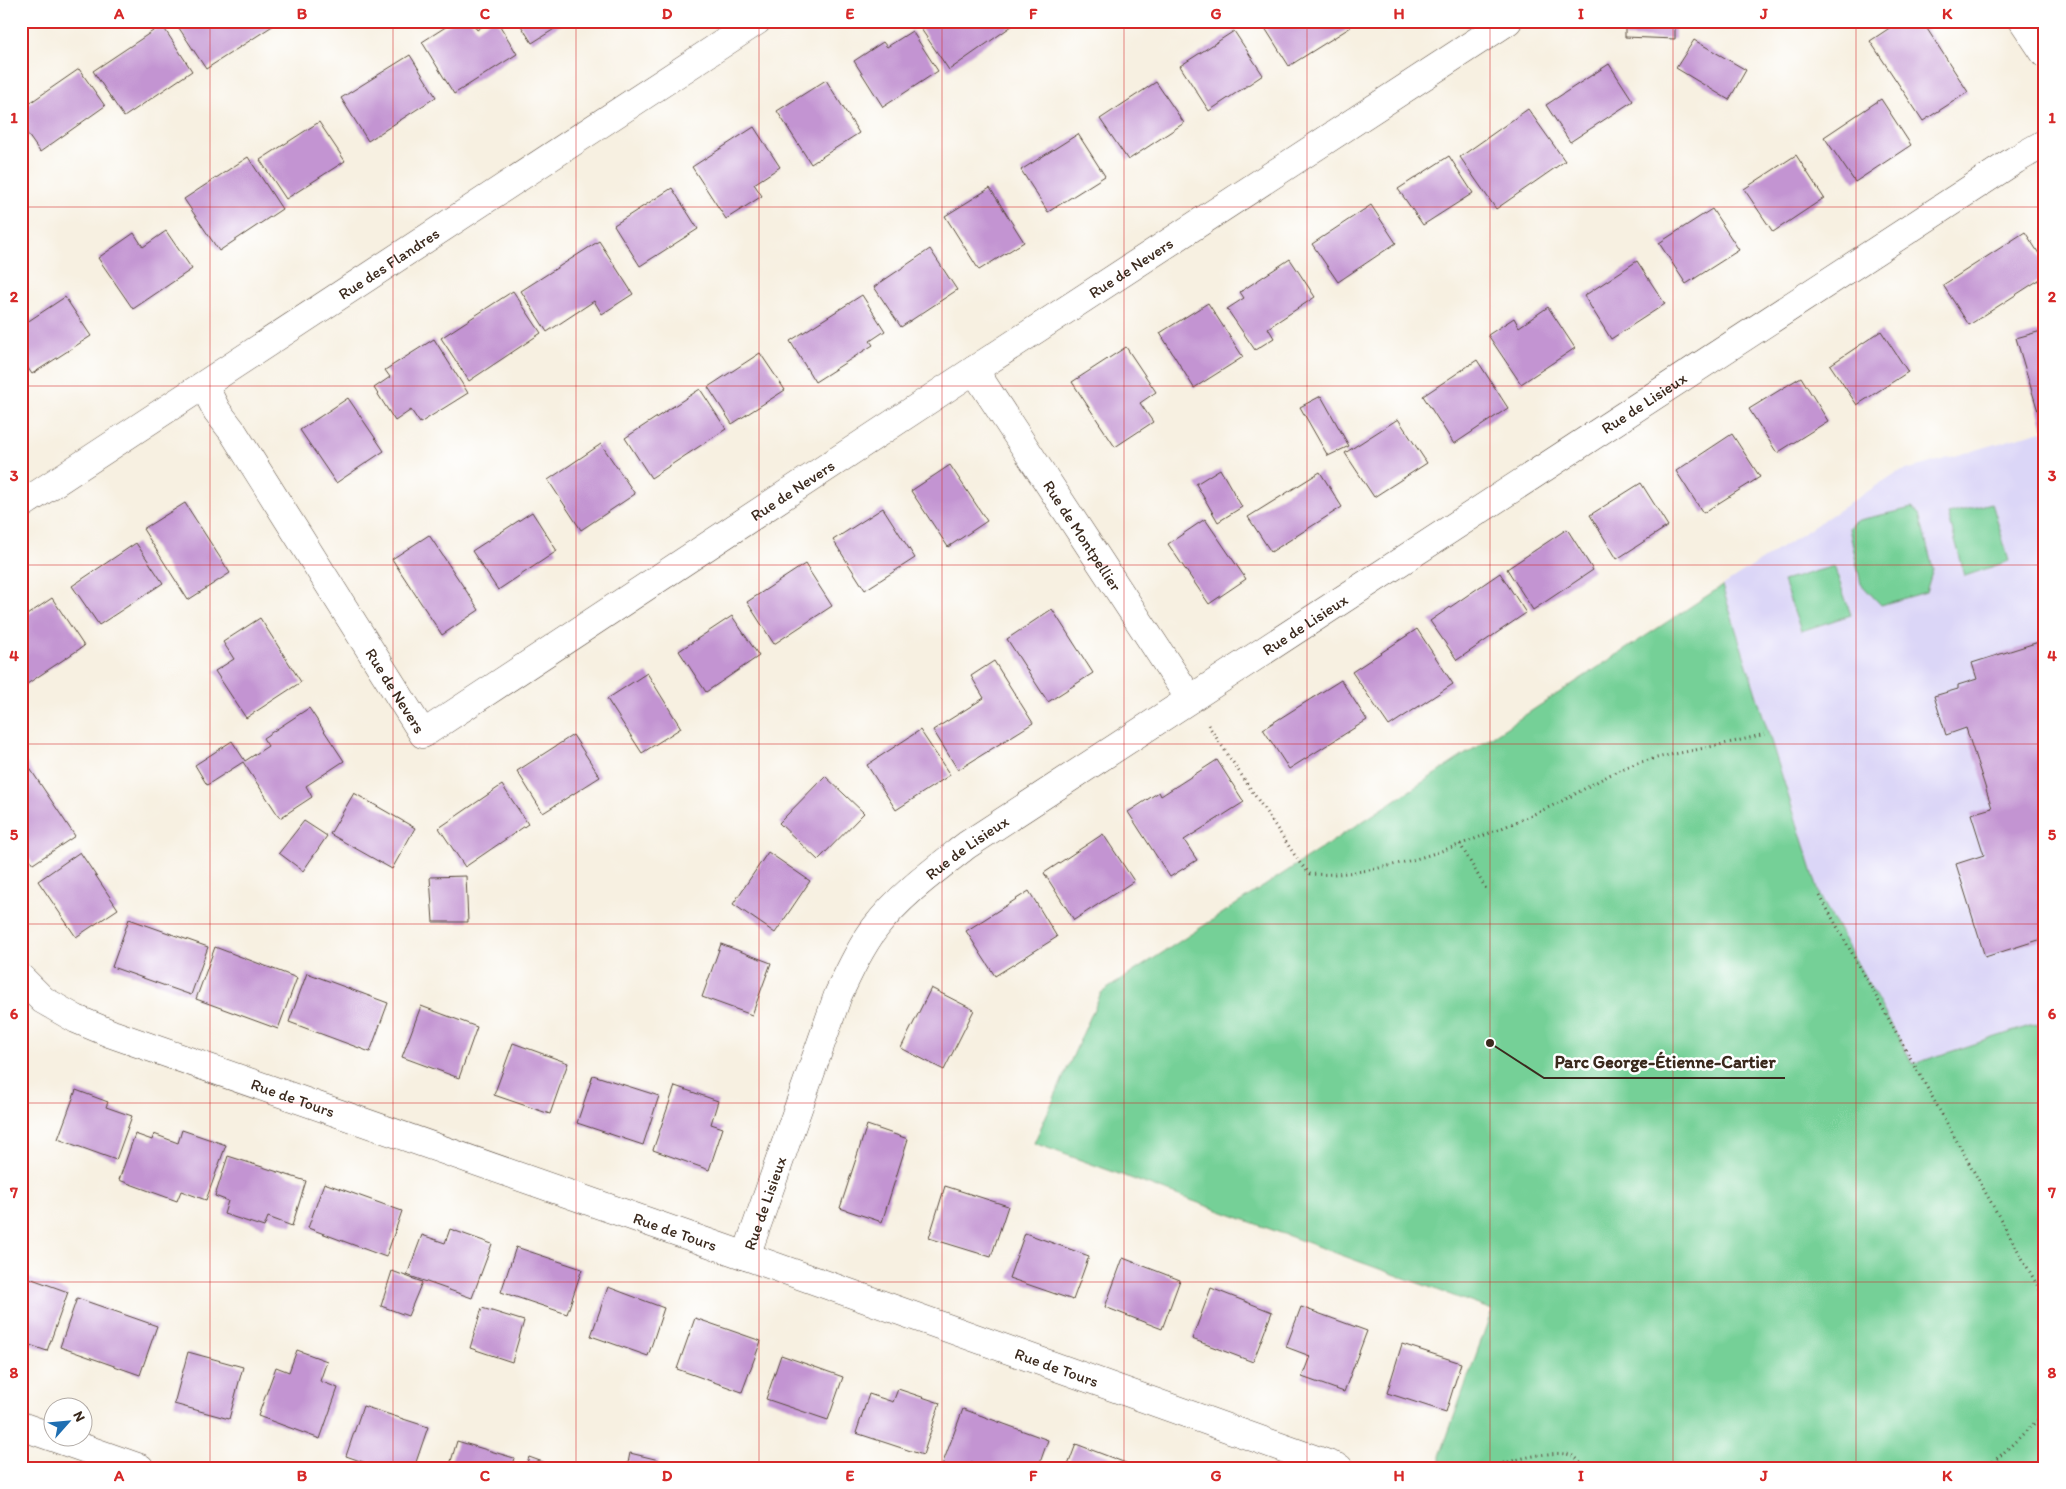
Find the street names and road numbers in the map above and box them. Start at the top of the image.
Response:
street label: Rue des Flandres [335,224,443,304]
street label: Rue de Nevers [1085,234,1177,302]
street label: Rue de Lisieux [1598,368,1690,438]
street label: Rue de Nevers [747,456,838,525]
street label: Rue de Montpellier [1039,477,1126,595]
street label: Rue de Lisieux [1259,590,1351,659]
street label: Rue de Nevers [361,645,429,737]
street label: Rue de Lisieux [922,812,1012,884]
street label: Rue de Tours [248,1074,337,1121]
street label: Rue de Lisieux [740,1154,790,1253]
street label: Rue de Tours [631,1208,720,1255]
street label: Rue de Tours [1012,1344,1101,1391]

